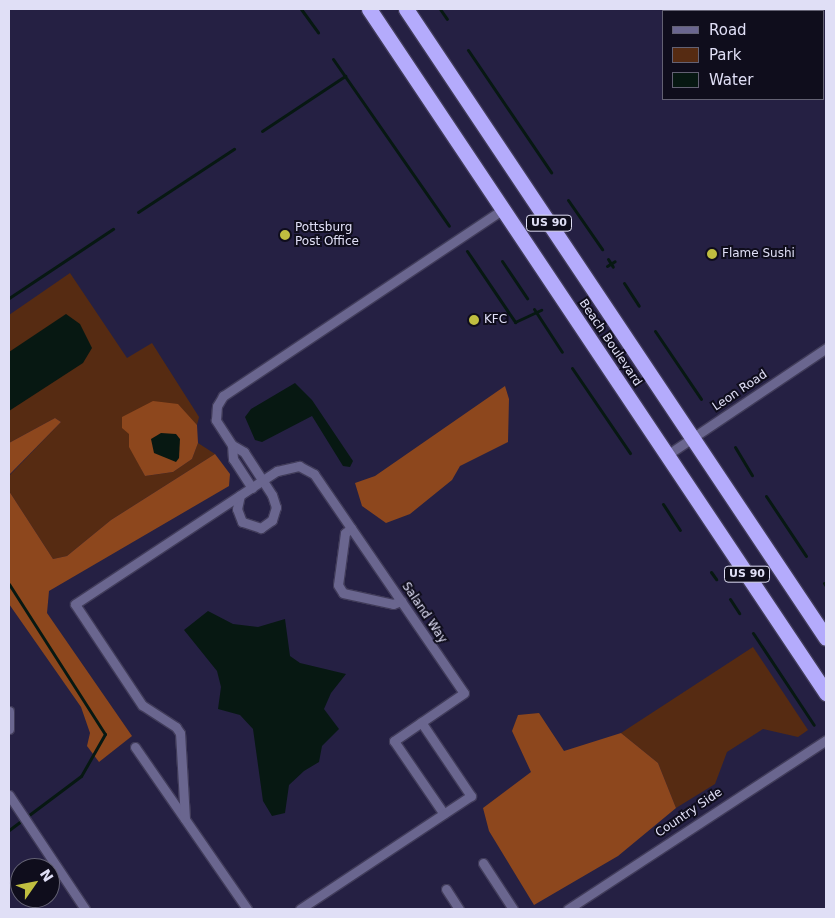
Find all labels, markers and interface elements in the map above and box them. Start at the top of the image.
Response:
legend [662,10,825,100]
text: Road [709,21,747,39]
text: Park [709,46,741,64]
text: Water [709,71,753,89]
road number: US 90 [525,214,573,232]
place label: Pottsburg Post Office [295,221,359,249]
marker: Pottsburg Post Office [279,229,291,241]
place label: Flame Sushi [722,247,795,261]
marker: Flame Sushi [706,248,718,260]
street label: Beach Boulevard [576,297,644,389]
place label: KFC [484,313,507,327]
marker: KFC [468,314,480,326]
street label: Leon Road [710,367,770,415]
road number: US 90 [723,566,771,582]
street label: Saland Way [398,580,450,646]
street label: Country Side [653,785,725,841]
north arrow [10,858,60,908]
text: N [37,866,57,885]

